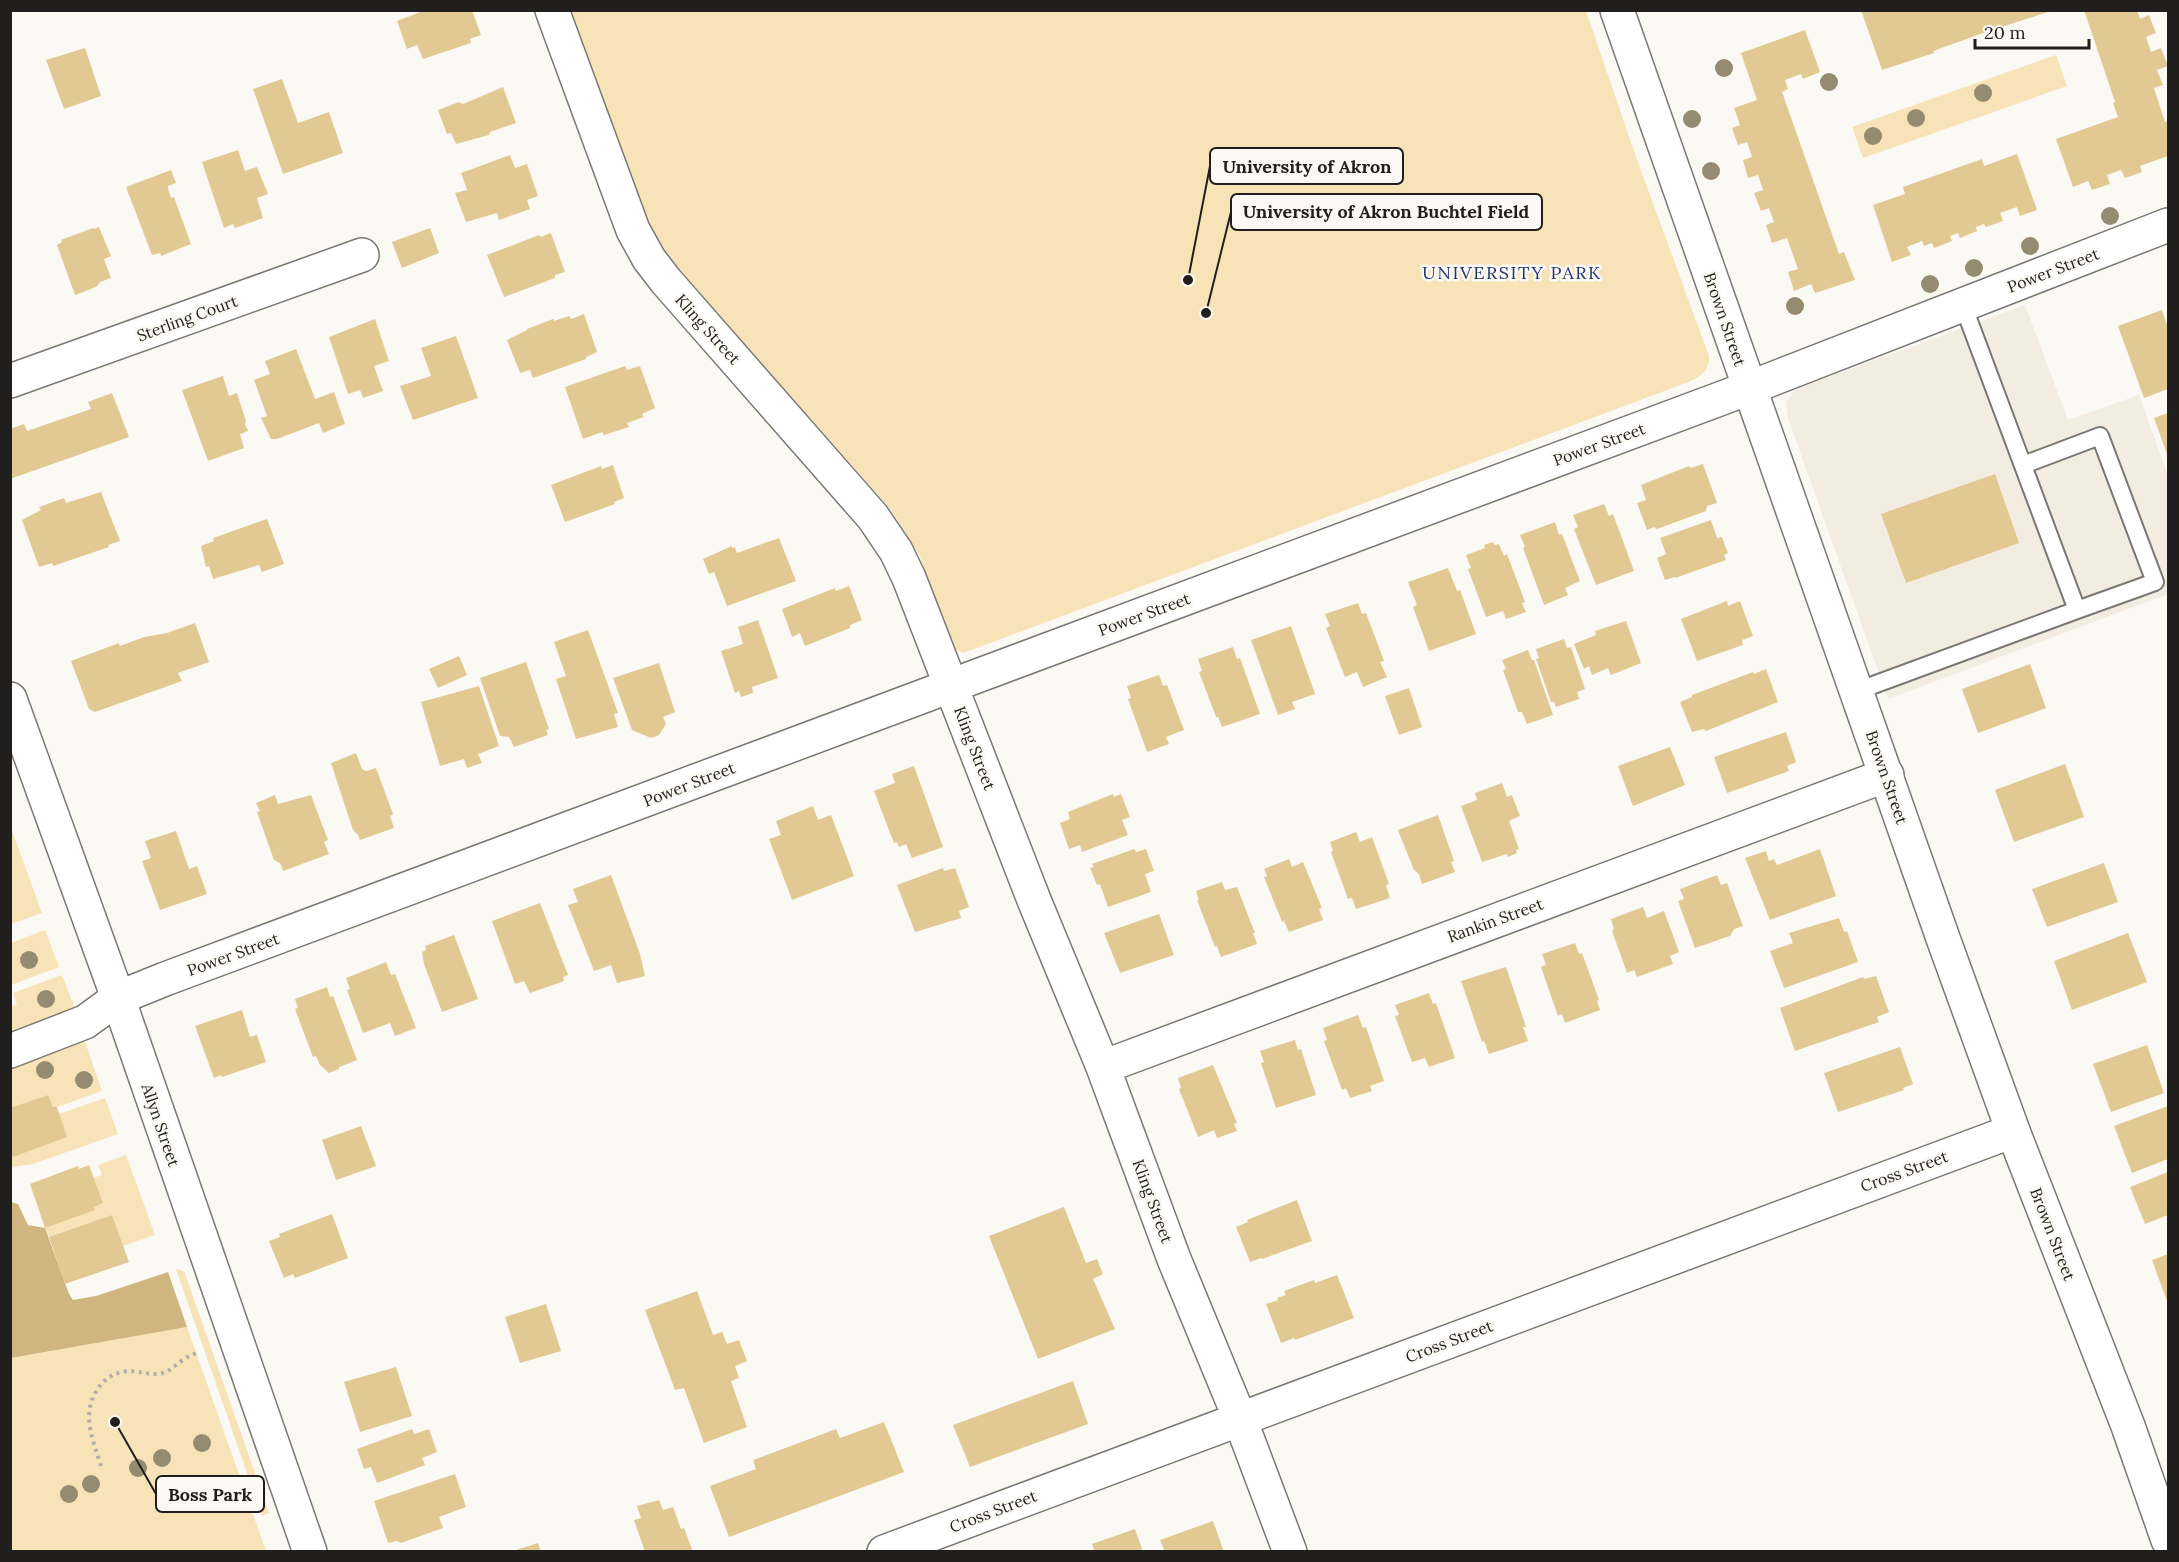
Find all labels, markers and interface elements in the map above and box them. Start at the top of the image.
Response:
scale bar [1975,12,2089,50]
text: 20 m [1984,21,2026,44]
callout: University of Akron [1210,148,1403,184]
text: University of Akron [1222,155,1392,178]
callout: University of Akron Buchtel Field [1231,194,1542,230]
text: University of Akron Buchtel Field [1243,200,1530,223]
street label: Power Street [2004,243,2102,297]
district label: UNIVERSITY PARK [1422,261,1602,284]
street label: Brown Street [1700,269,1751,369]
street label: Sterling Court [134,290,241,345]
street label: Kling Street [671,290,745,369]
street label: Power Street [1550,418,1649,470]
street label: Power Street [1095,588,1194,640]
street label: Kling Street [950,703,1000,793]
street label: Brown Street [1862,727,1913,827]
street label: Power Street [640,757,738,811]
street label: Rankin Street [1444,893,1546,947]
street label: Power Street [184,928,283,980]
street label: Allyn Street [137,1080,185,1170]
street label: Cross Street [1857,1146,1951,1196]
street label: Kling Street [1129,1156,1178,1246]
street label: Brown Street [2026,1185,2080,1284]
street label: Cross Street [1403,1315,1496,1367]
callout: Boss Park [156,1476,264,1512]
text: Boss Park [168,1483,252,1506]
street label: Cross Street [947,1485,1040,1537]

